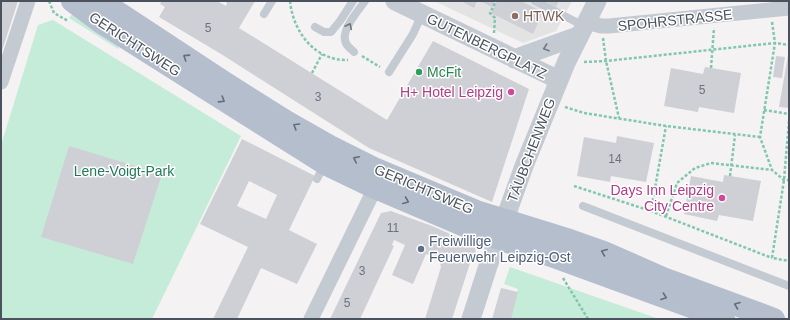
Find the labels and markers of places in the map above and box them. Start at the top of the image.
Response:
place label: HTWK [523,8,565,24]
marker: HTWK [510,11,520,21]
place label: McFit [427,64,461,80]
marker: McFit [414,67,424,77]
place label: H+ Hotel Leipzig [400,84,503,100]
marker: H+ Hotel Leipzig [506,87,516,97]
place label: Days Inn Leipzig City Centre [610,182,714,214]
marker: Days Inn Leipzig City Centre [717,193,727,203]
place label: Freiwillige Feuerwehr Leipzig-Ost [429,233,571,265]
marker: Freiwillige Feuerwehr Leipzig-Ost [416,244,426,254]

